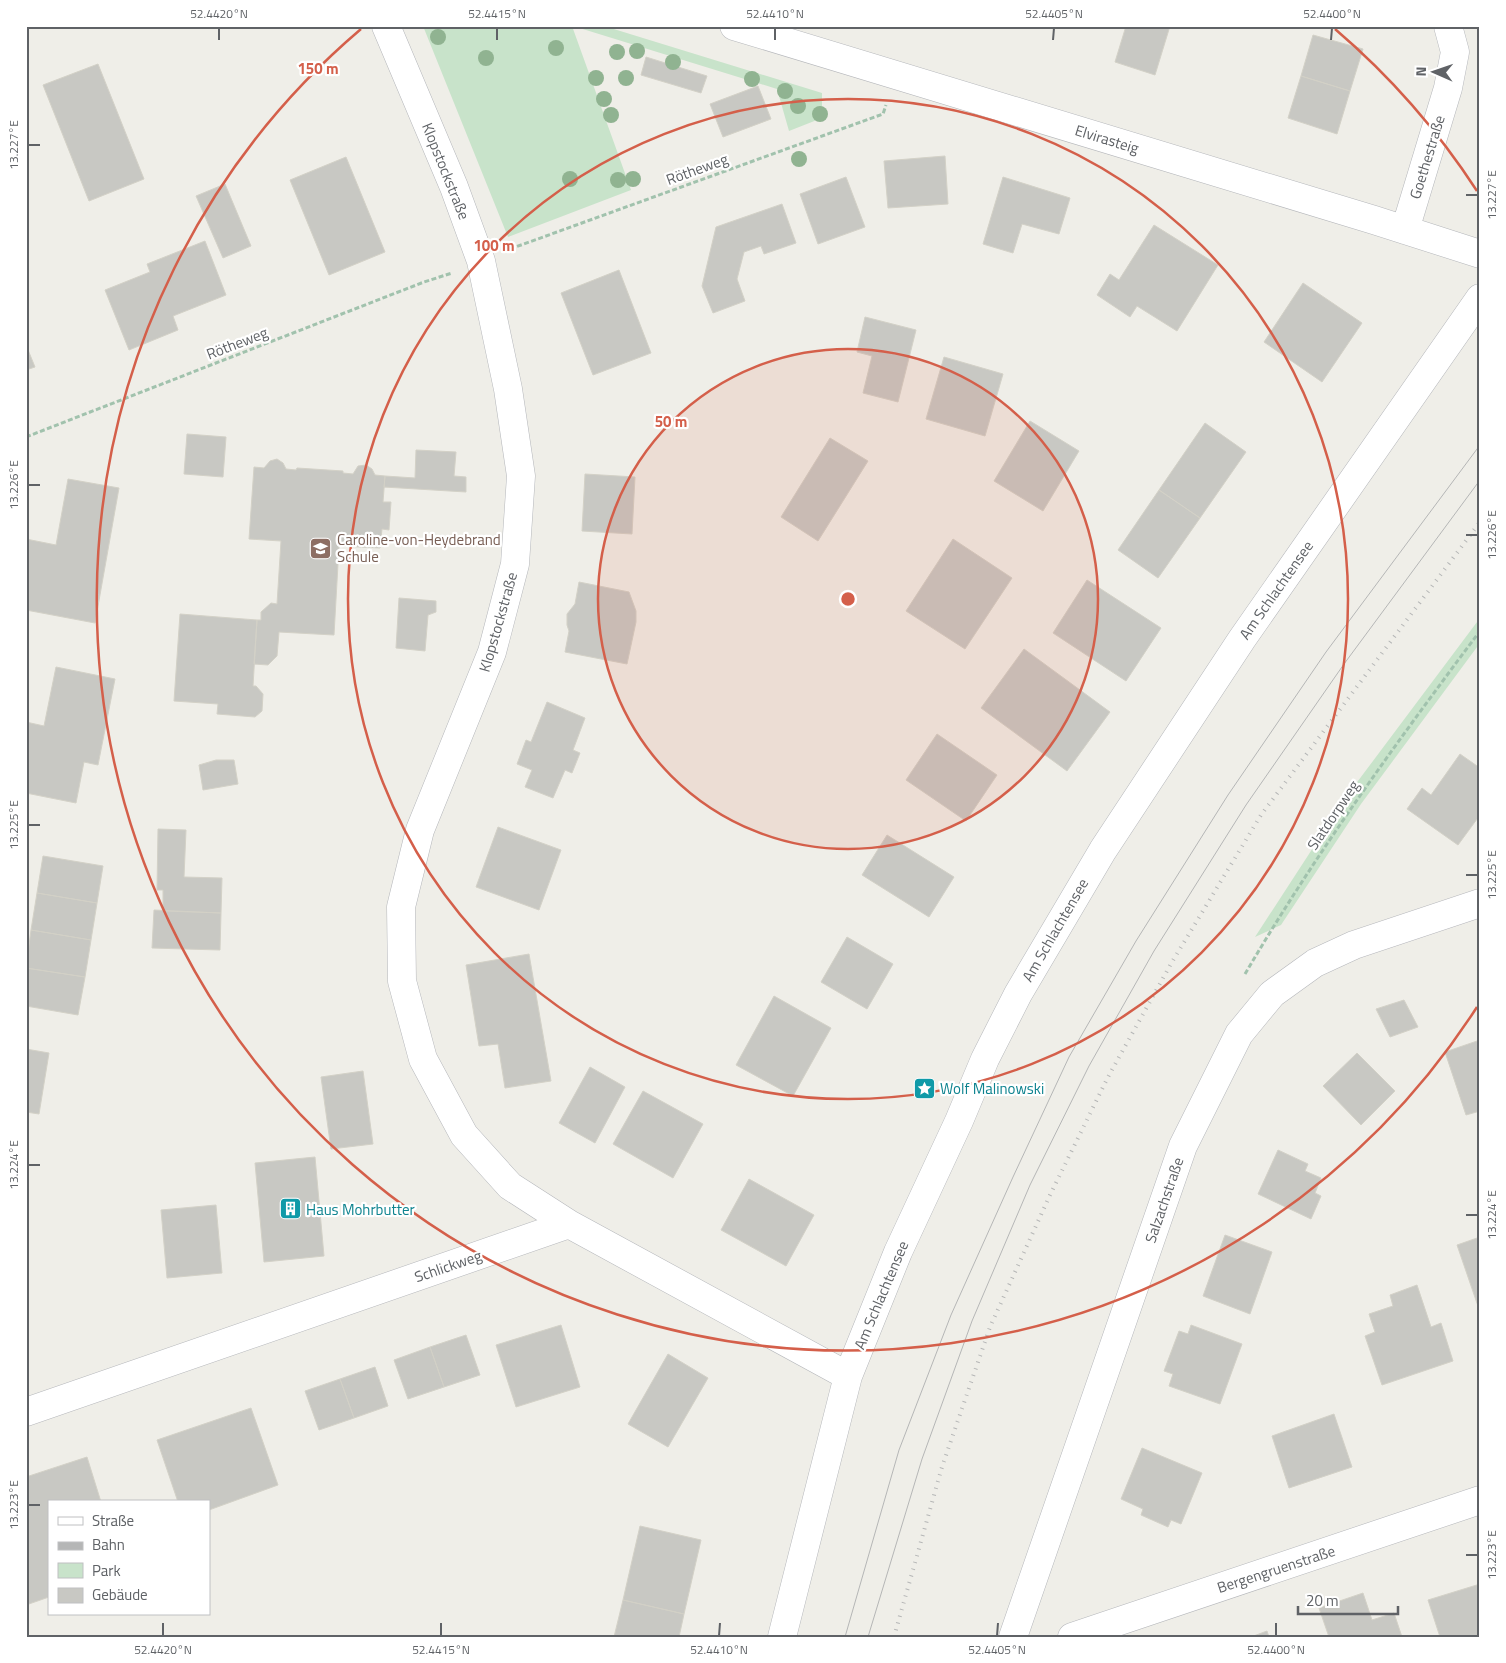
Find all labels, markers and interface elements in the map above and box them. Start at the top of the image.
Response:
text: 52.4420°N [190,4,248,23]
text: 52.4415°N [468,4,526,23]
text: 52.4410°N [746,4,804,23]
text: 52.4405°N [1025,4,1083,23]
text: 52.4400°N [1303,4,1361,23]
north arrow [1408,48,1458,98]
text: 150 m [297,57,339,80]
text: N [1410,66,1431,77]
street label: Goethestraße [1403,112,1451,202]
street label: Elvirasteig [1072,118,1142,160]
street label: Klopstockstraße [416,119,476,223]
text: 13.227°E [4,120,23,170]
street label: Rötheweg [663,147,731,191]
text: 13.227°E [1482,170,1501,220]
text: 100 m [473,234,515,257]
street label: Rötheweg [203,321,271,365]
text: 50 m [655,410,687,433]
text: 13.226°E [4,460,23,510]
text: 13.226°E [1482,510,1501,560]
place label: Caroline-von-Heydebrand Schule [337,528,501,568]
school or university icon: Caroline-von-Heydebrand Schule [309,536,333,560]
street label: Am Schlachtensee [1233,536,1319,644]
street label: Klopstockstraße [473,569,523,675]
centre of rings [839,590,857,608]
street label: Slatdorpweg [1301,775,1365,855]
text: 13.225°E [4,800,23,850]
text: 13.225°E [1482,850,1501,900]
street label: Am Schlachtensee [1016,874,1094,986]
place icon: Wolf Malinowski [912,1076,936,1100]
place label: Wolf Malinowski [940,1077,1044,1100]
text: 13.224°E [4,1140,23,1190]
street label: Salzachstraße [1139,1154,1189,1246]
text: 13.224°E [1482,1190,1501,1240]
building icon: Haus Mohrbutter [278,1197,302,1221]
place label: Haus Mohrbutter [306,1198,415,1221]
street label: Am Schlachtensee [848,1237,914,1353]
street label: Schlickweg [411,1244,485,1288]
text: 13.223°E [4,1480,23,1530]
legend [48,1500,210,1616]
text: Straße [92,1509,134,1532]
text: 13.223°E [1482,1530,1501,1580]
text: Bahn [92,1533,125,1556]
street label: Bergengruenstraße [1214,1539,1338,1599]
text: Park [92,1559,121,1582]
text: Gebäude [92,1583,148,1606]
scale bar [1298,1583,1398,1615]
text: 20 m [1306,1589,1339,1612]
text: 52.4420°N [134,1640,192,1659]
text: 52.4415°N [412,1640,470,1659]
text: 52.4410°N [690,1640,748,1659]
text: 52.4405°N [968,1640,1026,1659]
text: 52.4400°N [1247,1640,1305,1659]

